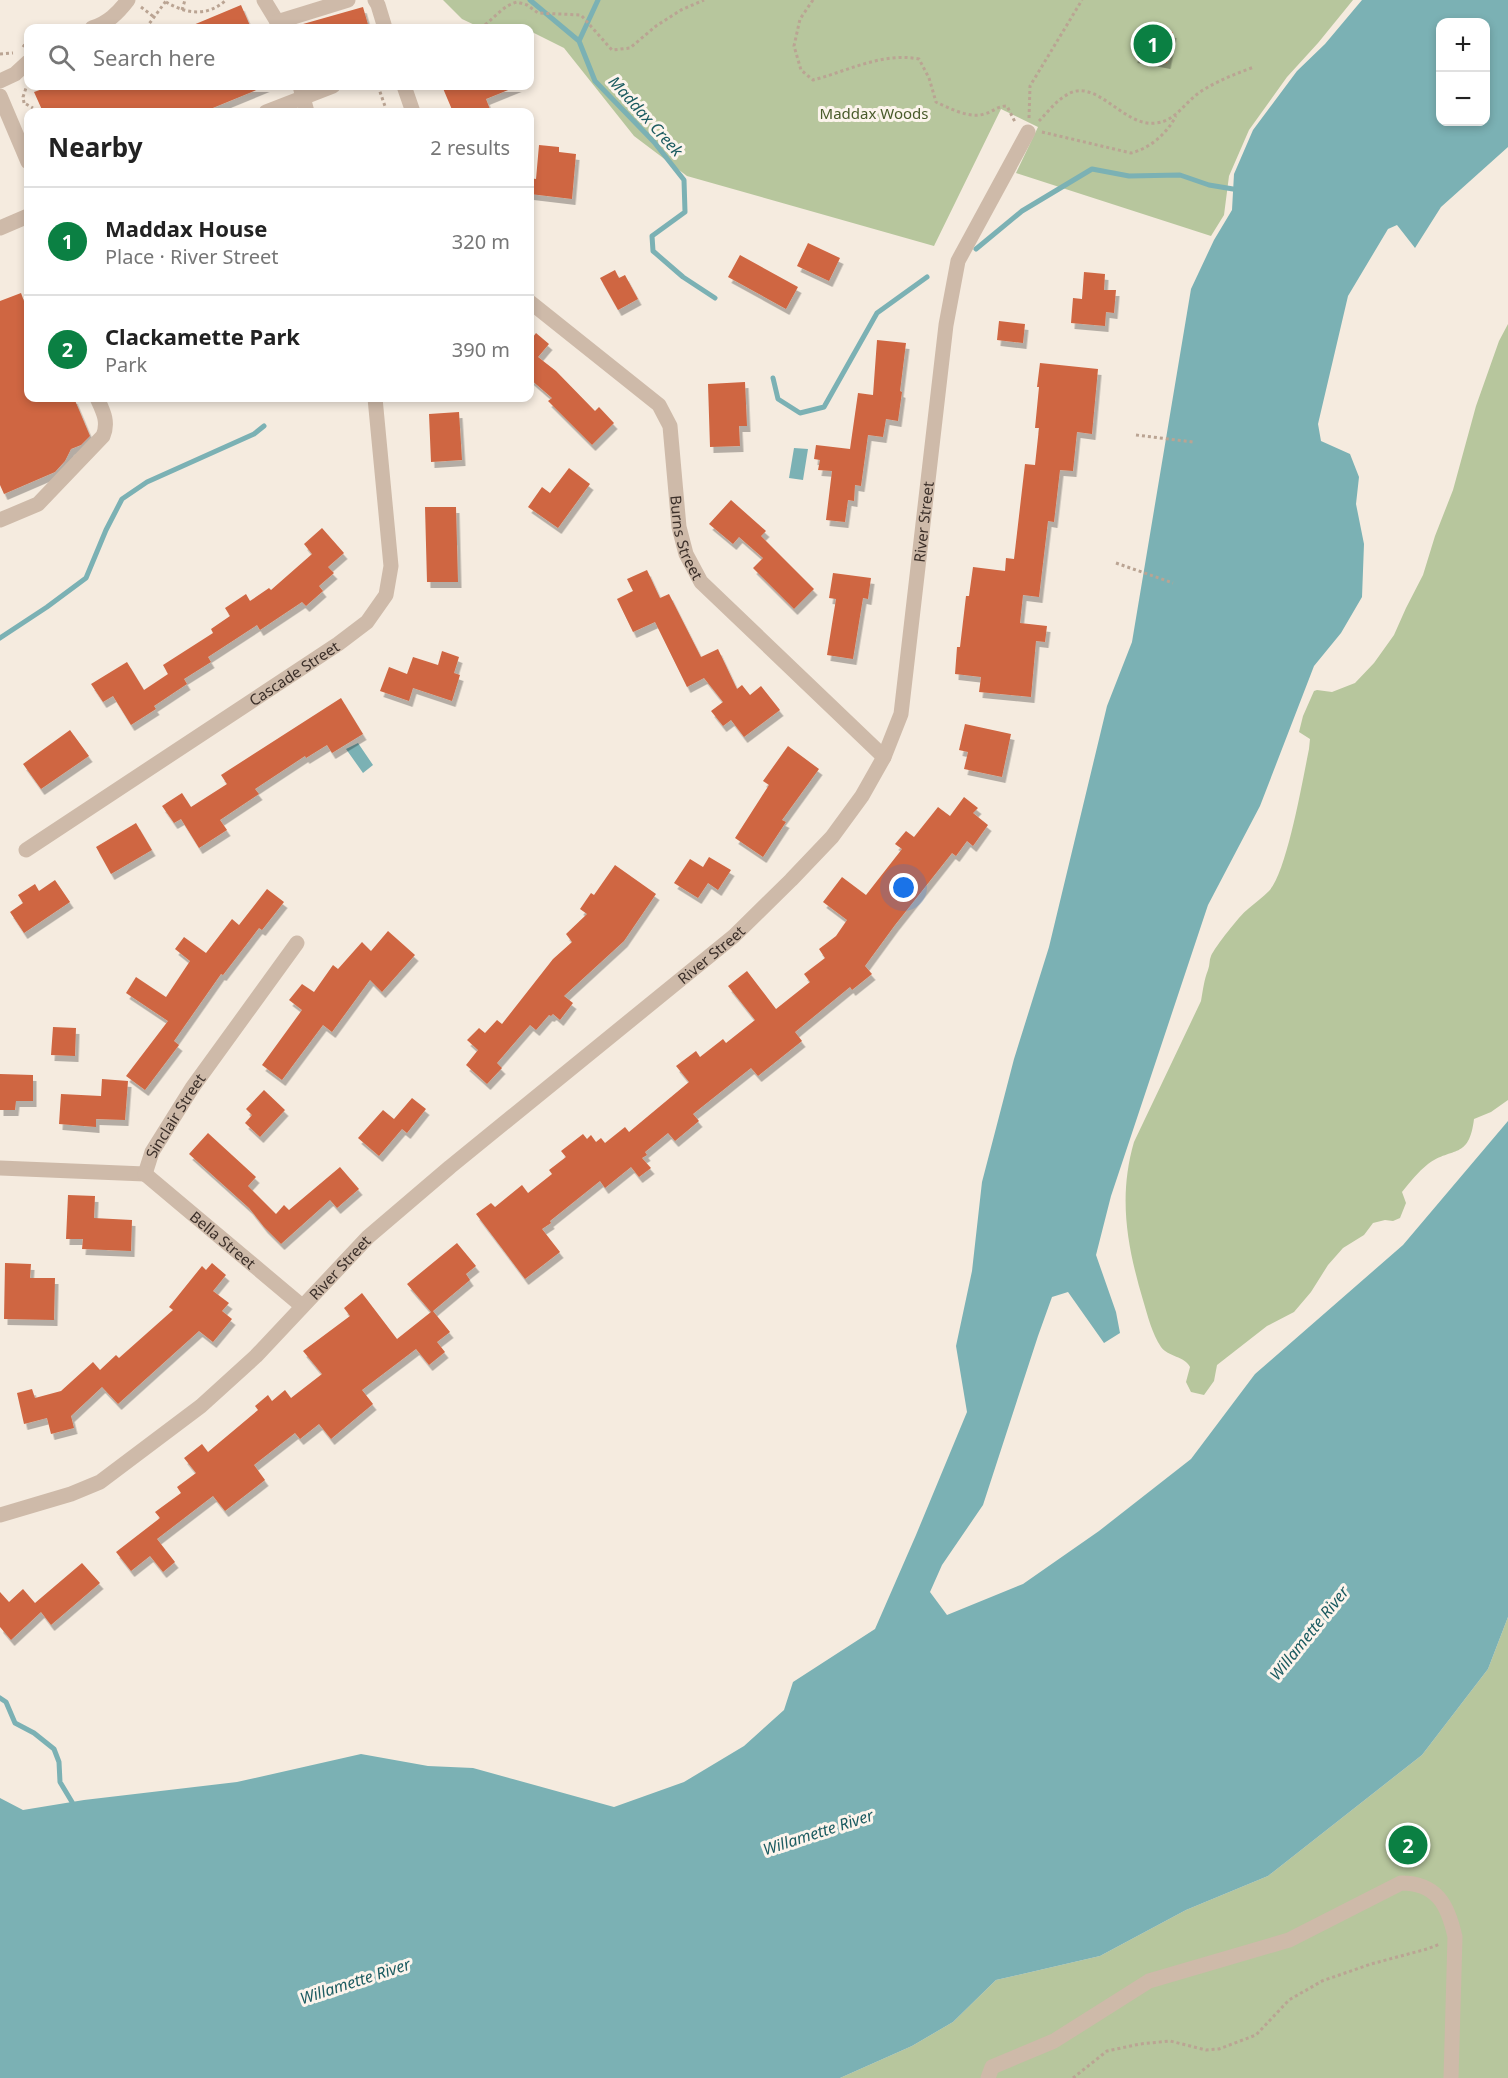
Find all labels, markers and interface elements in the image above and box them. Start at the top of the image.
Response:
map controls [1436,18,1490,126]
button: + [1436,18,1490,72]
pin: 1 [1134,22,1172,66]
search box [24,24,534,90]
icon: search [45,41,78,74]
text: Search here [93,42,215,72]
water label: Maddax Creek [604,71,689,162]
button: − [1436,72,1490,126]
park label: Maddax Woods [820,103,928,123]
text: Nearby [48,129,143,165]
text: 2 results [430,134,510,161]
text: Maddax House [105,213,267,243]
text: 1 [62,228,73,255]
text: 320 m [452,228,510,255]
text: Place · River Street [105,243,278,270]
text: Clackamette Park [105,321,300,351]
text: 2 [62,336,73,363]
text: 390 m [452,336,510,363]
text: Park [105,351,147,378]
street label: River Street [909,480,938,563]
street label: Burns Street [666,494,708,584]
street label: Cascade Street [245,636,343,710]
your location [889,873,918,902]
street label: River Street [673,921,749,988]
street label: Sinclair Street [141,1069,210,1160]
street label: Bella Street [186,1206,261,1273]
street label: River Street [304,1230,375,1304]
water label: Willamette River [1264,1581,1354,1685]
water label: Willamette River [760,1804,877,1860]
pin: 2 [1388,1822,1428,1868]
water label: Willamette River [297,1953,414,2009]

